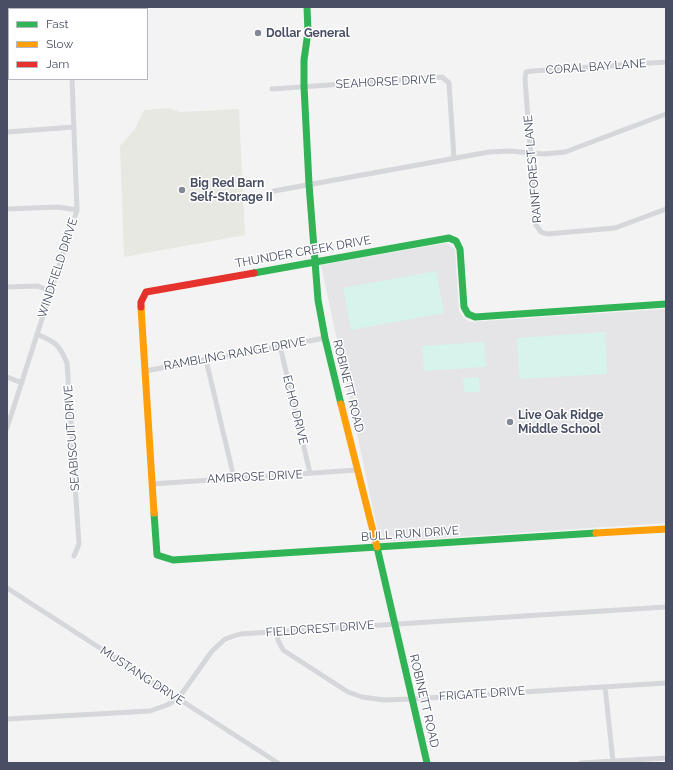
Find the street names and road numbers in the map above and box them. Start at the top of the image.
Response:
street label: CORAL BAY LANE [545,56,647,78]
street label: SEAHORSE DRIVE [335,72,437,92]
street label: RAINFOREST LANE [521,114,545,224]
street label: WINDFIELD DRIVE [35,216,81,320]
street label: THUNDER CREEK DRIVE [234,233,372,271]
street label: RAMBLING RANGE DRIVE [163,334,307,374]
street label: ROBINETT ROAD [329,338,367,434]
street label: ECHO DRIVE [279,374,311,446]
street label: SEABISCUIT DRIVE [61,384,83,492]
street label: AMBROSE DRIVE [207,467,303,487]
street label: BULL RUN DRIVE [361,523,459,545]
street label: FIELDCREST DRIVE [265,618,375,640]
street label: MUSTANG DRIVE [97,643,187,709]
street label: ROBINETT ROAD [406,653,442,749]
street label: FRIGATE DRIVE [438,684,526,704]

